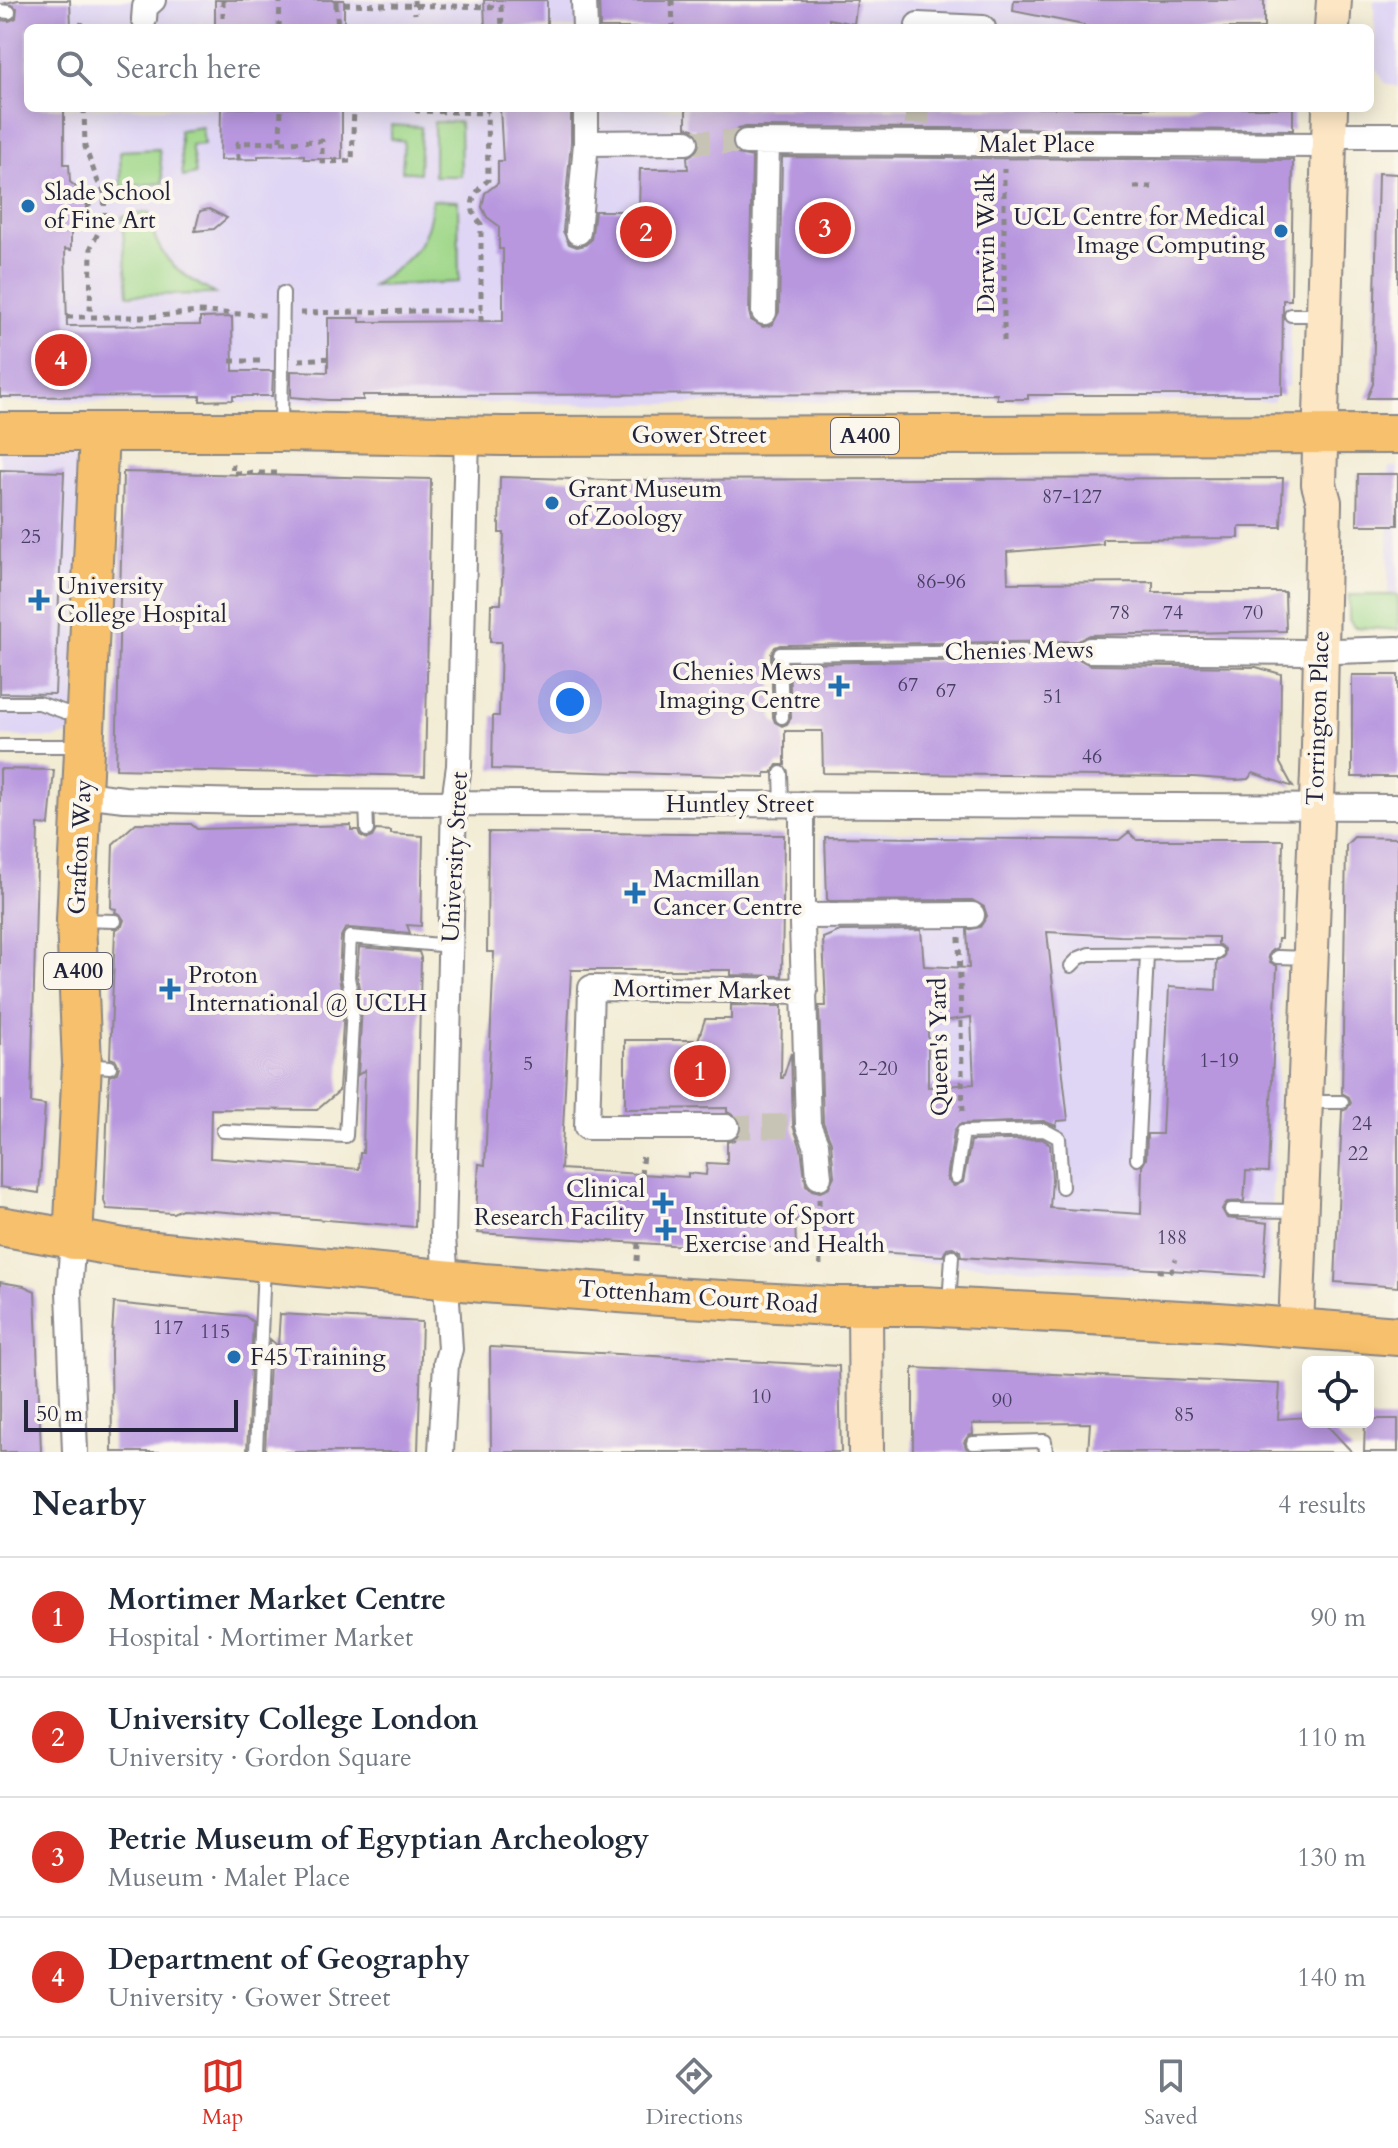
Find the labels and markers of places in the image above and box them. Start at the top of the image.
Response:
place label: Slade School of Fine Art [44,176,171,237]
marker: Slade School of Fine Art [19,197,37,215]
pin: 3 [799,198,851,258]
place label: UCL Centre for Medical Image Computing [1014,201,1266,262]
pin: 2 [620,202,672,262]
marker: UCL Centre for Medical Image Computing [1272,222,1290,240]
pin: 4 [35,330,87,390]
place label: Grant Museum of Zoology [568,473,723,534]
marker: Grant Museum of Zoology [543,494,561,512]
place label: University College Hospital [57,570,227,631]
marker: University College Hospital [28,589,50,611]
place label: Chenies Mews Imaging Centre [658,656,821,717]
marker: Chenies Mews Imaging Centre [828,675,850,697]
place label: Macmillan Cancer Centre [653,863,803,924]
marker: Macmillan Cancer Centre [624,882,646,904]
place label: Proton International @ UCLH [188,959,427,1020]
marker: Proton International @ UCLH [159,978,181,1000]
pin: 1 [674,1041,726,1101]
place label: Clinical Research Facility [474,1173,645,1234]
marker: Clinical Research Facility [652,1192,674,1214]
place label: Institute of Sport Exercise and Health [684,1200,885,1261]
marker: Institute of Sport Exercise and Health [655,1219,677,1241]
place label: F45 Training [250,1341,386,1374]
marker: F45 Training [225,1348,243,1366]

